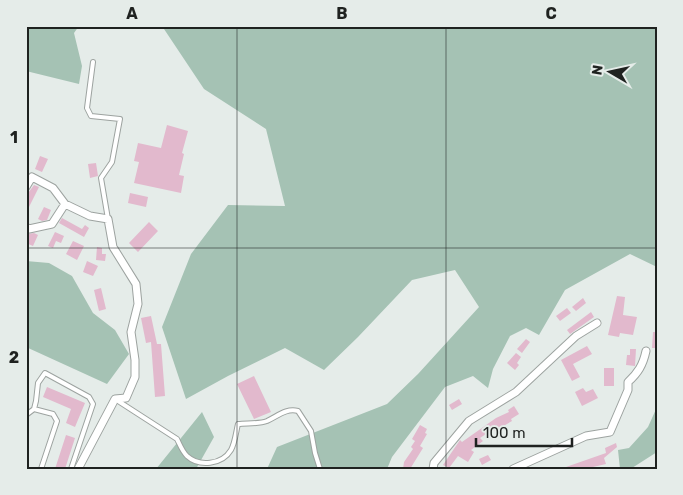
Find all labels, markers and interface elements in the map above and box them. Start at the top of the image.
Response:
text: A [126,4,138,23]
text: B [336,4,348,23]
text: C [545,4,557,23]
north arrow [586,48,636,98]
text: N [588,64,607,76]
text: 1 [10,128,18,147]
text: 2 [9,348,19,367]
scale bar [476,415,572,447]
text: 100 m [483,424,525,442]

